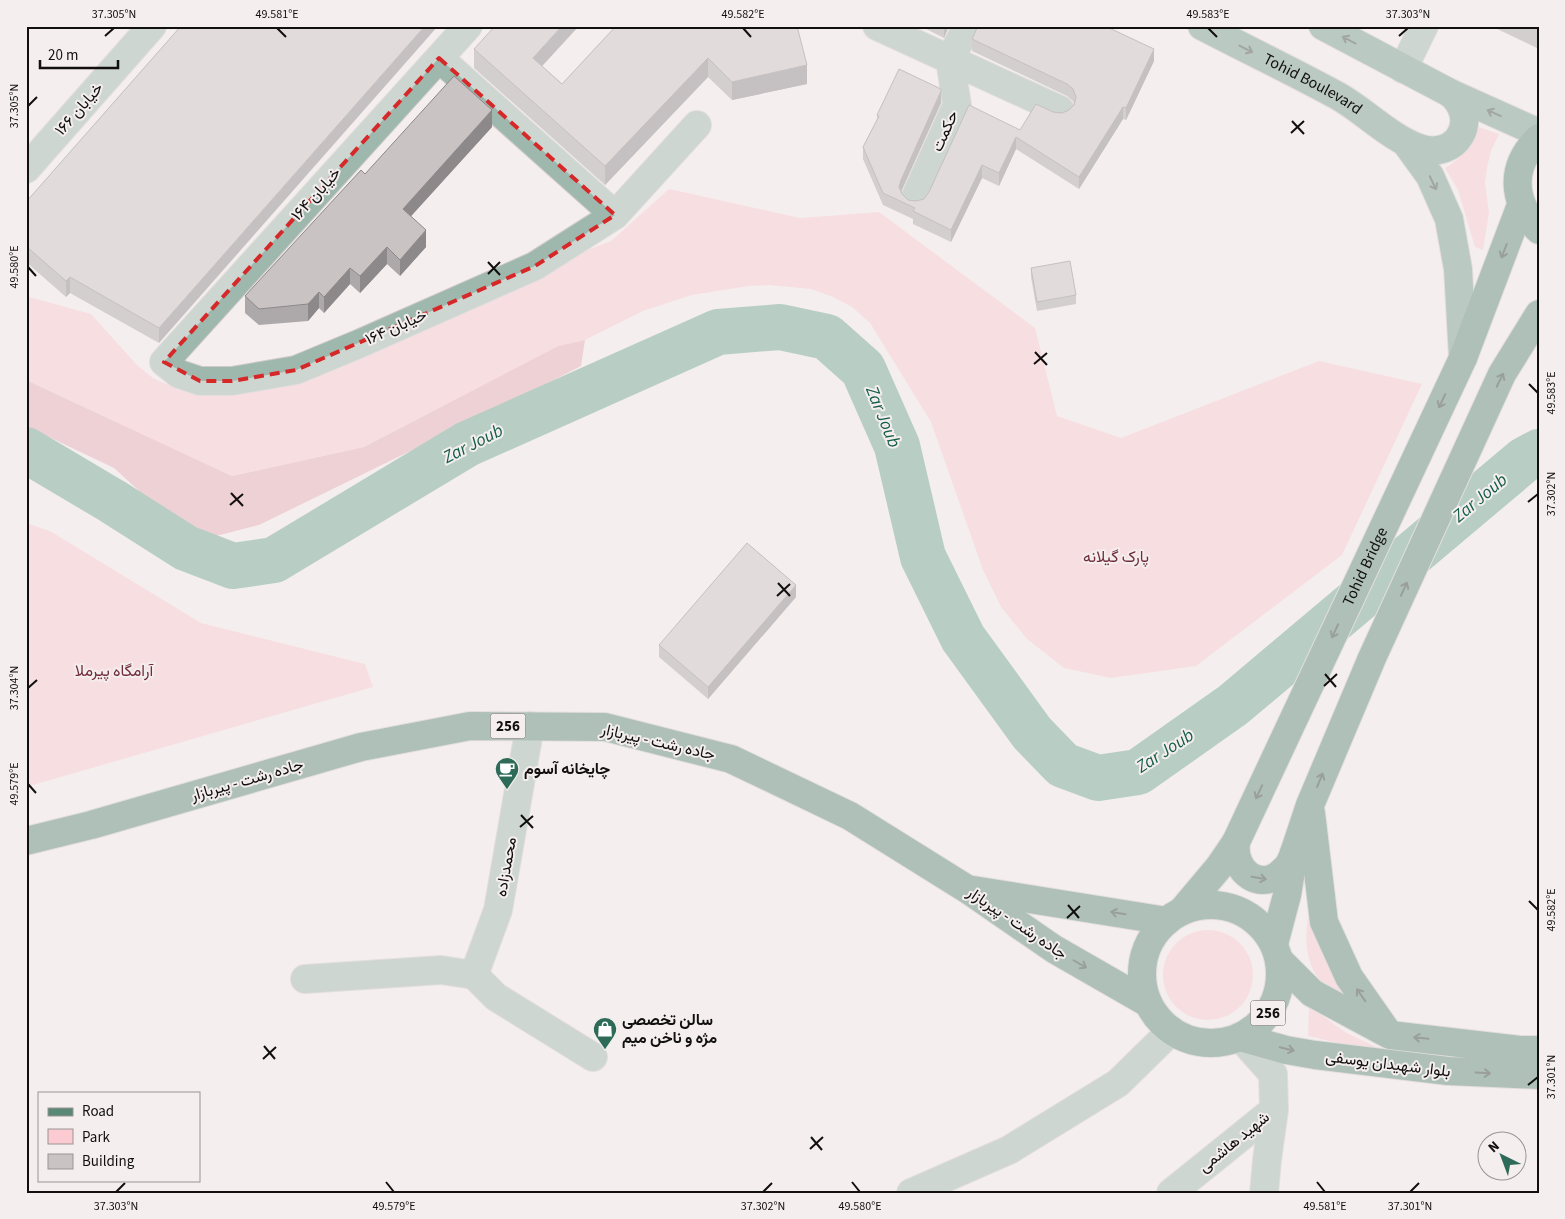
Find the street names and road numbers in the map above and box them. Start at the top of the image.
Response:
street label: Tohid Boulevard [1260,48,1367,120]
street label: خیابان ۱۶۶ [50,77,108,140]
street label: حکمت [926,107,964,155]
street label: ۱۶۴ خیابان [286,162,346,226]
street label: خیابان ۱۶۴ [362,304,431,350]
street label: Tohid Bridge [1337,524,1393,609]
road number: 256 [490,714,526,738]
street label: جاده رشت - پیربازار [598,718,717,766]
street label: جاده رشت - پیربازار [187,753,306,807]
street label: محمدزاده [490,835,522,899]
street label: جاده رشت - پیربازار [962,881,1072,965]
road number: 256 [1250,1000,1286,1026]
street label: بلوار شهیدان یوسفی [1324,1045,1452,1083]
street label: شهید هاشمی [1194,1106,1274,1178]

